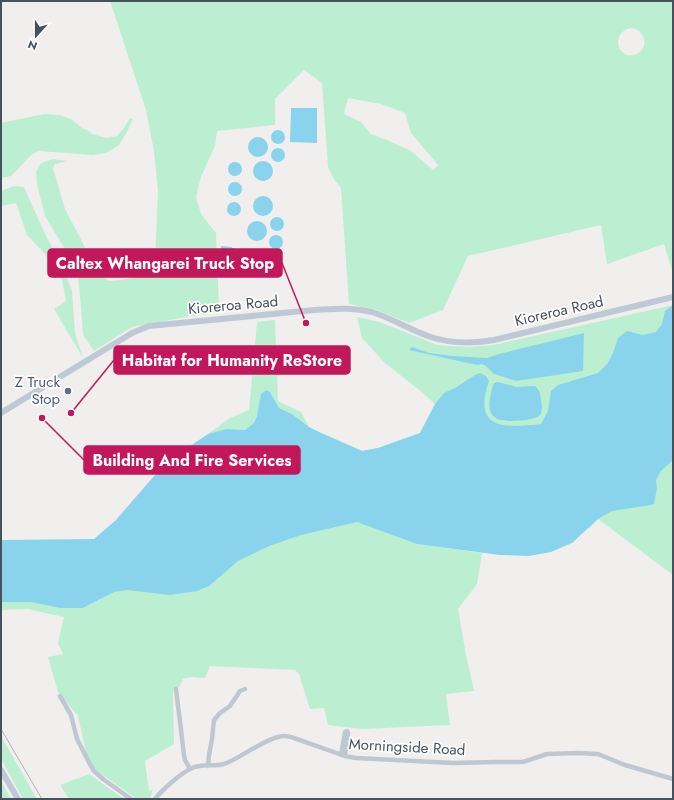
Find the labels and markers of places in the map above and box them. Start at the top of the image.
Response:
callout: Caltex Whangarei Truck Stop [48,249,282,277]
callout: Habitat for Humanity ReStore [114,346,350,374]
place label: Z Truck Stop [15,371,60,410]
marker: Z Truck Stop [63,386,73,396]
callout: Building And Fire Services [84,446,300,474]

